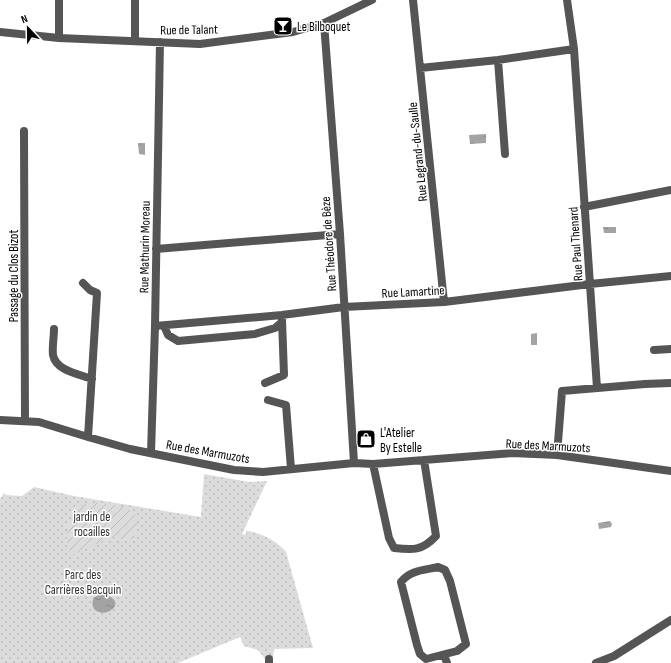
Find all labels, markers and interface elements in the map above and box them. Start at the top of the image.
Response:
north arrow [8,8,48,48]
text: N [19,12,30,26]
bar icon: Le Bilboquet [272,15,294,37]
place label: Le Bilboquet [297,19,350,35]
street label: Rue de Talant [160,21,218,39]
street label: Rue Legrand-du-Saulle [405,101,431,202]
street label: Rue Théodore de Bèze [318,196,340,292]
street label: Rue Mathurin Moreau [136,201,154,293]
street label: Rue Paul Thenard [565,206,587,282]
street label: Passage du Clos Bizot [6,230,22,322]
street label: Rue Lamartine [381,282,445,302]
place label: L'Atelier By Estelle [380,425,422,456]
shop icon: L'Atelier By Estelle [355,428,377,450]
street label: Rue des Marmuzots [505,436,591,456]
street label: Rue des Marmuzots [165,437,251,467]
park label: jardin de rocailles [73,509,110,540]
park label: Parc des Carrières Bacquin [45,567,121,598]

